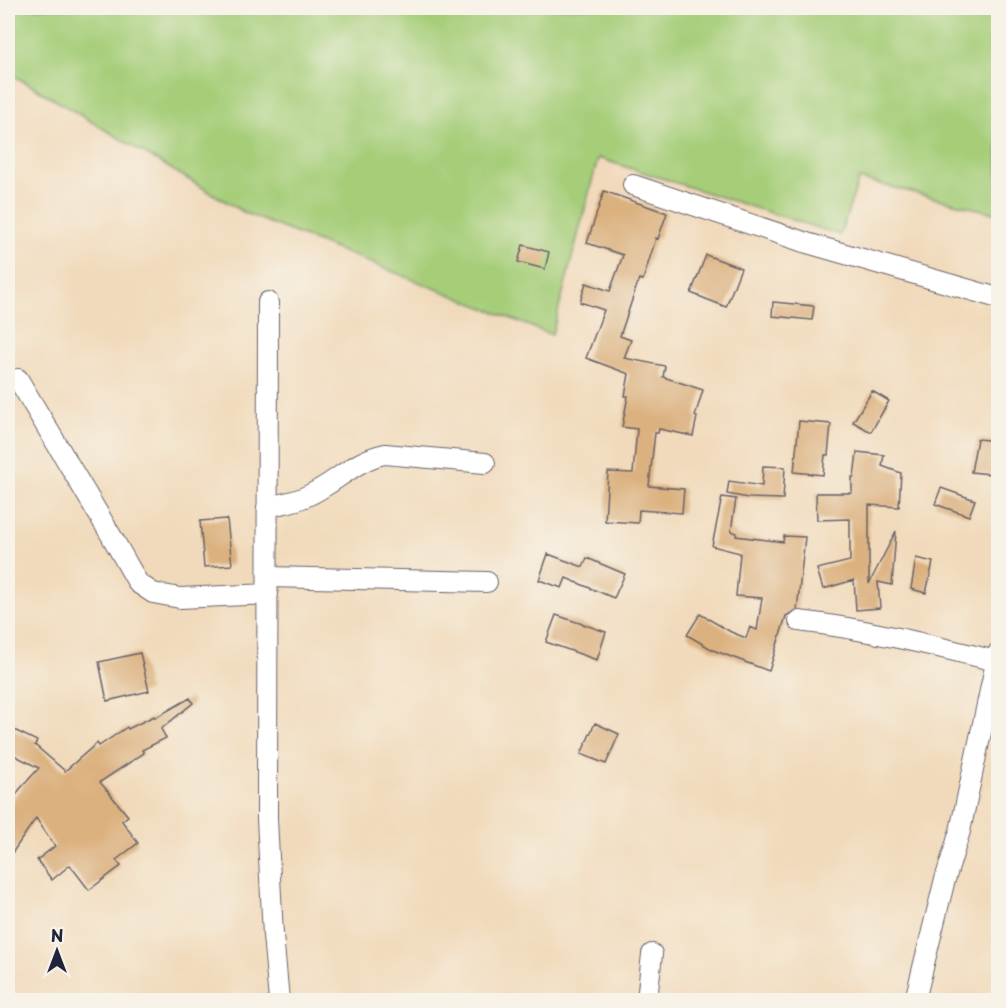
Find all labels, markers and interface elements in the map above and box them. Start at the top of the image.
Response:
north arrow [27,921,87,981]
text: N [51,923,63,947]

